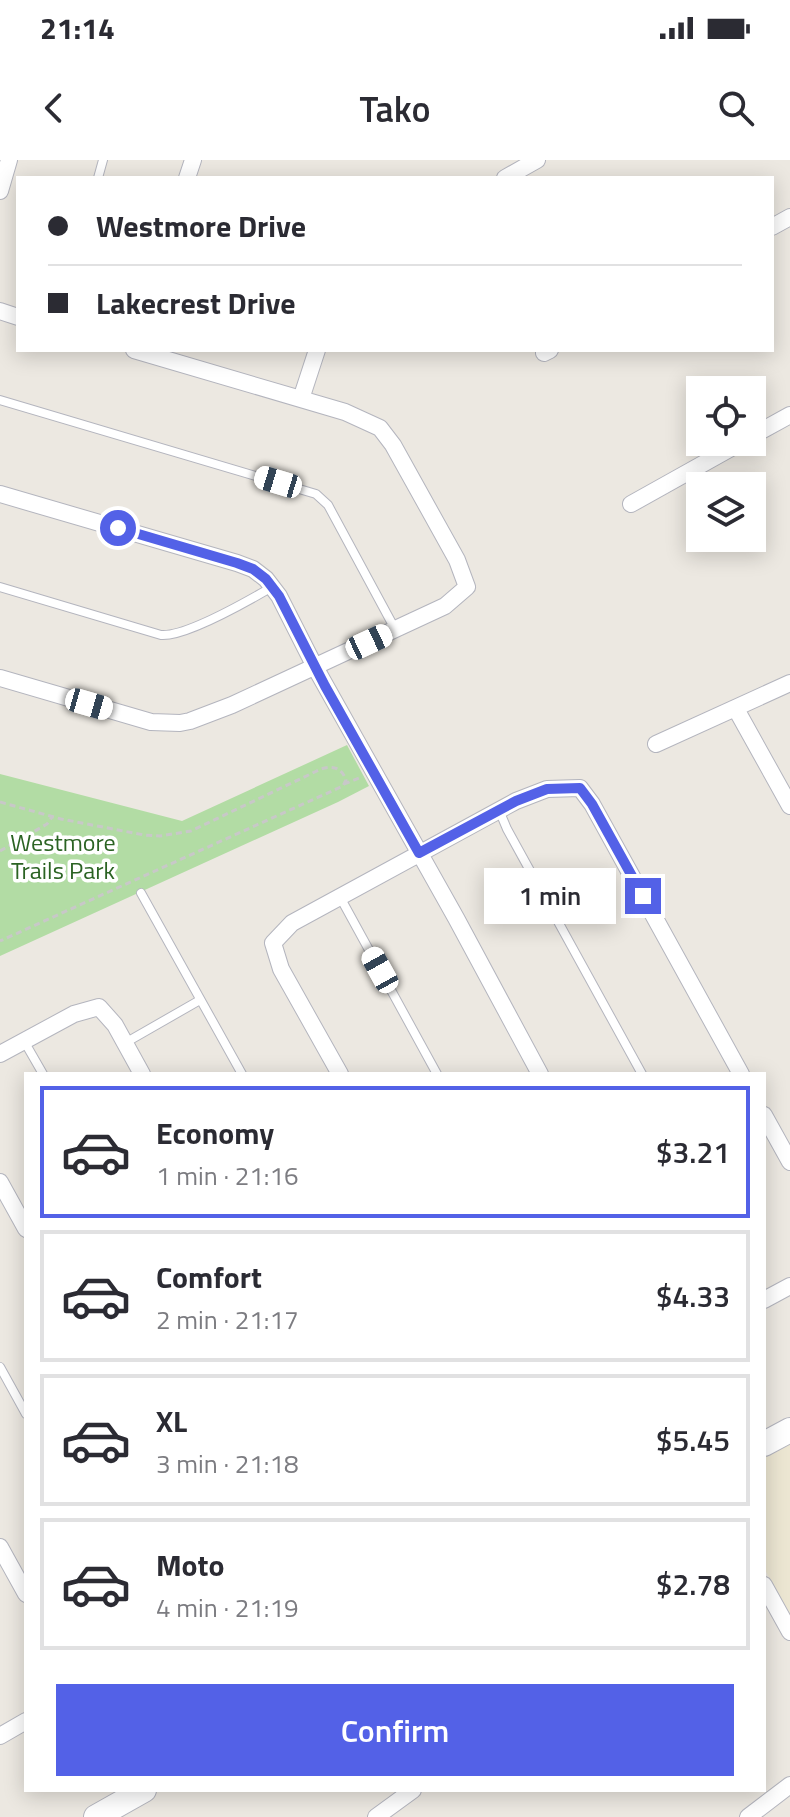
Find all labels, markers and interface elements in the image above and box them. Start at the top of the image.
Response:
text: 21:14 [40,5,115,51]
text: Tako [360,81,431,136]
icon: back [32,86,76,130]
icon: search [714,86,758,130]
text: Westmore Drive [96,203,306,249]
text: Lakecrest Drive [96,280,296,326]
map controls [686,376,766,552]
button: locate [686,376,766,456]
car [252,464,304,500]
button: layers [686,472,766,552]
route start [100,510,136,546]
car [342,621,396,663]
car [63,686,115,722]
park label: Westmore Trails Park [10,824,116,888]
callout: 1 min [483,868,615,924]
text: 1 min [519,876,581,915]
route end [625,878,661,914]
car [358,943,402,997]
text: Economy [156,1110,274,1156]
icon: car [60,1116,132,1188]
text: $3.21 [656,1129,730,1175]
text: 1 min · 21:16 [156,1156,299,1195]
text: Comfort [156,1254,262,1300]
icon: car [60,1260,132,1332]
text: $4.33 [656,1273,730,1319]
text: 2 min · 21:17 [156,1300,299,1339]
text: XL [156,1398,187,1444]
icon: car [60,1404,132,1476]
text: $5.45 [656,1417,730,1463]
text: 3 min · 21:18 [156,1444,299,1483]
text: Moto [156,1542,224,1588]
icon: car [60,1548,132,1620]
text: $2.78 [656,1561,730,1607]
text: 4 min · 21:19 [156,1588,299,1627]
button: Confirm [56,1684,734,1776]

